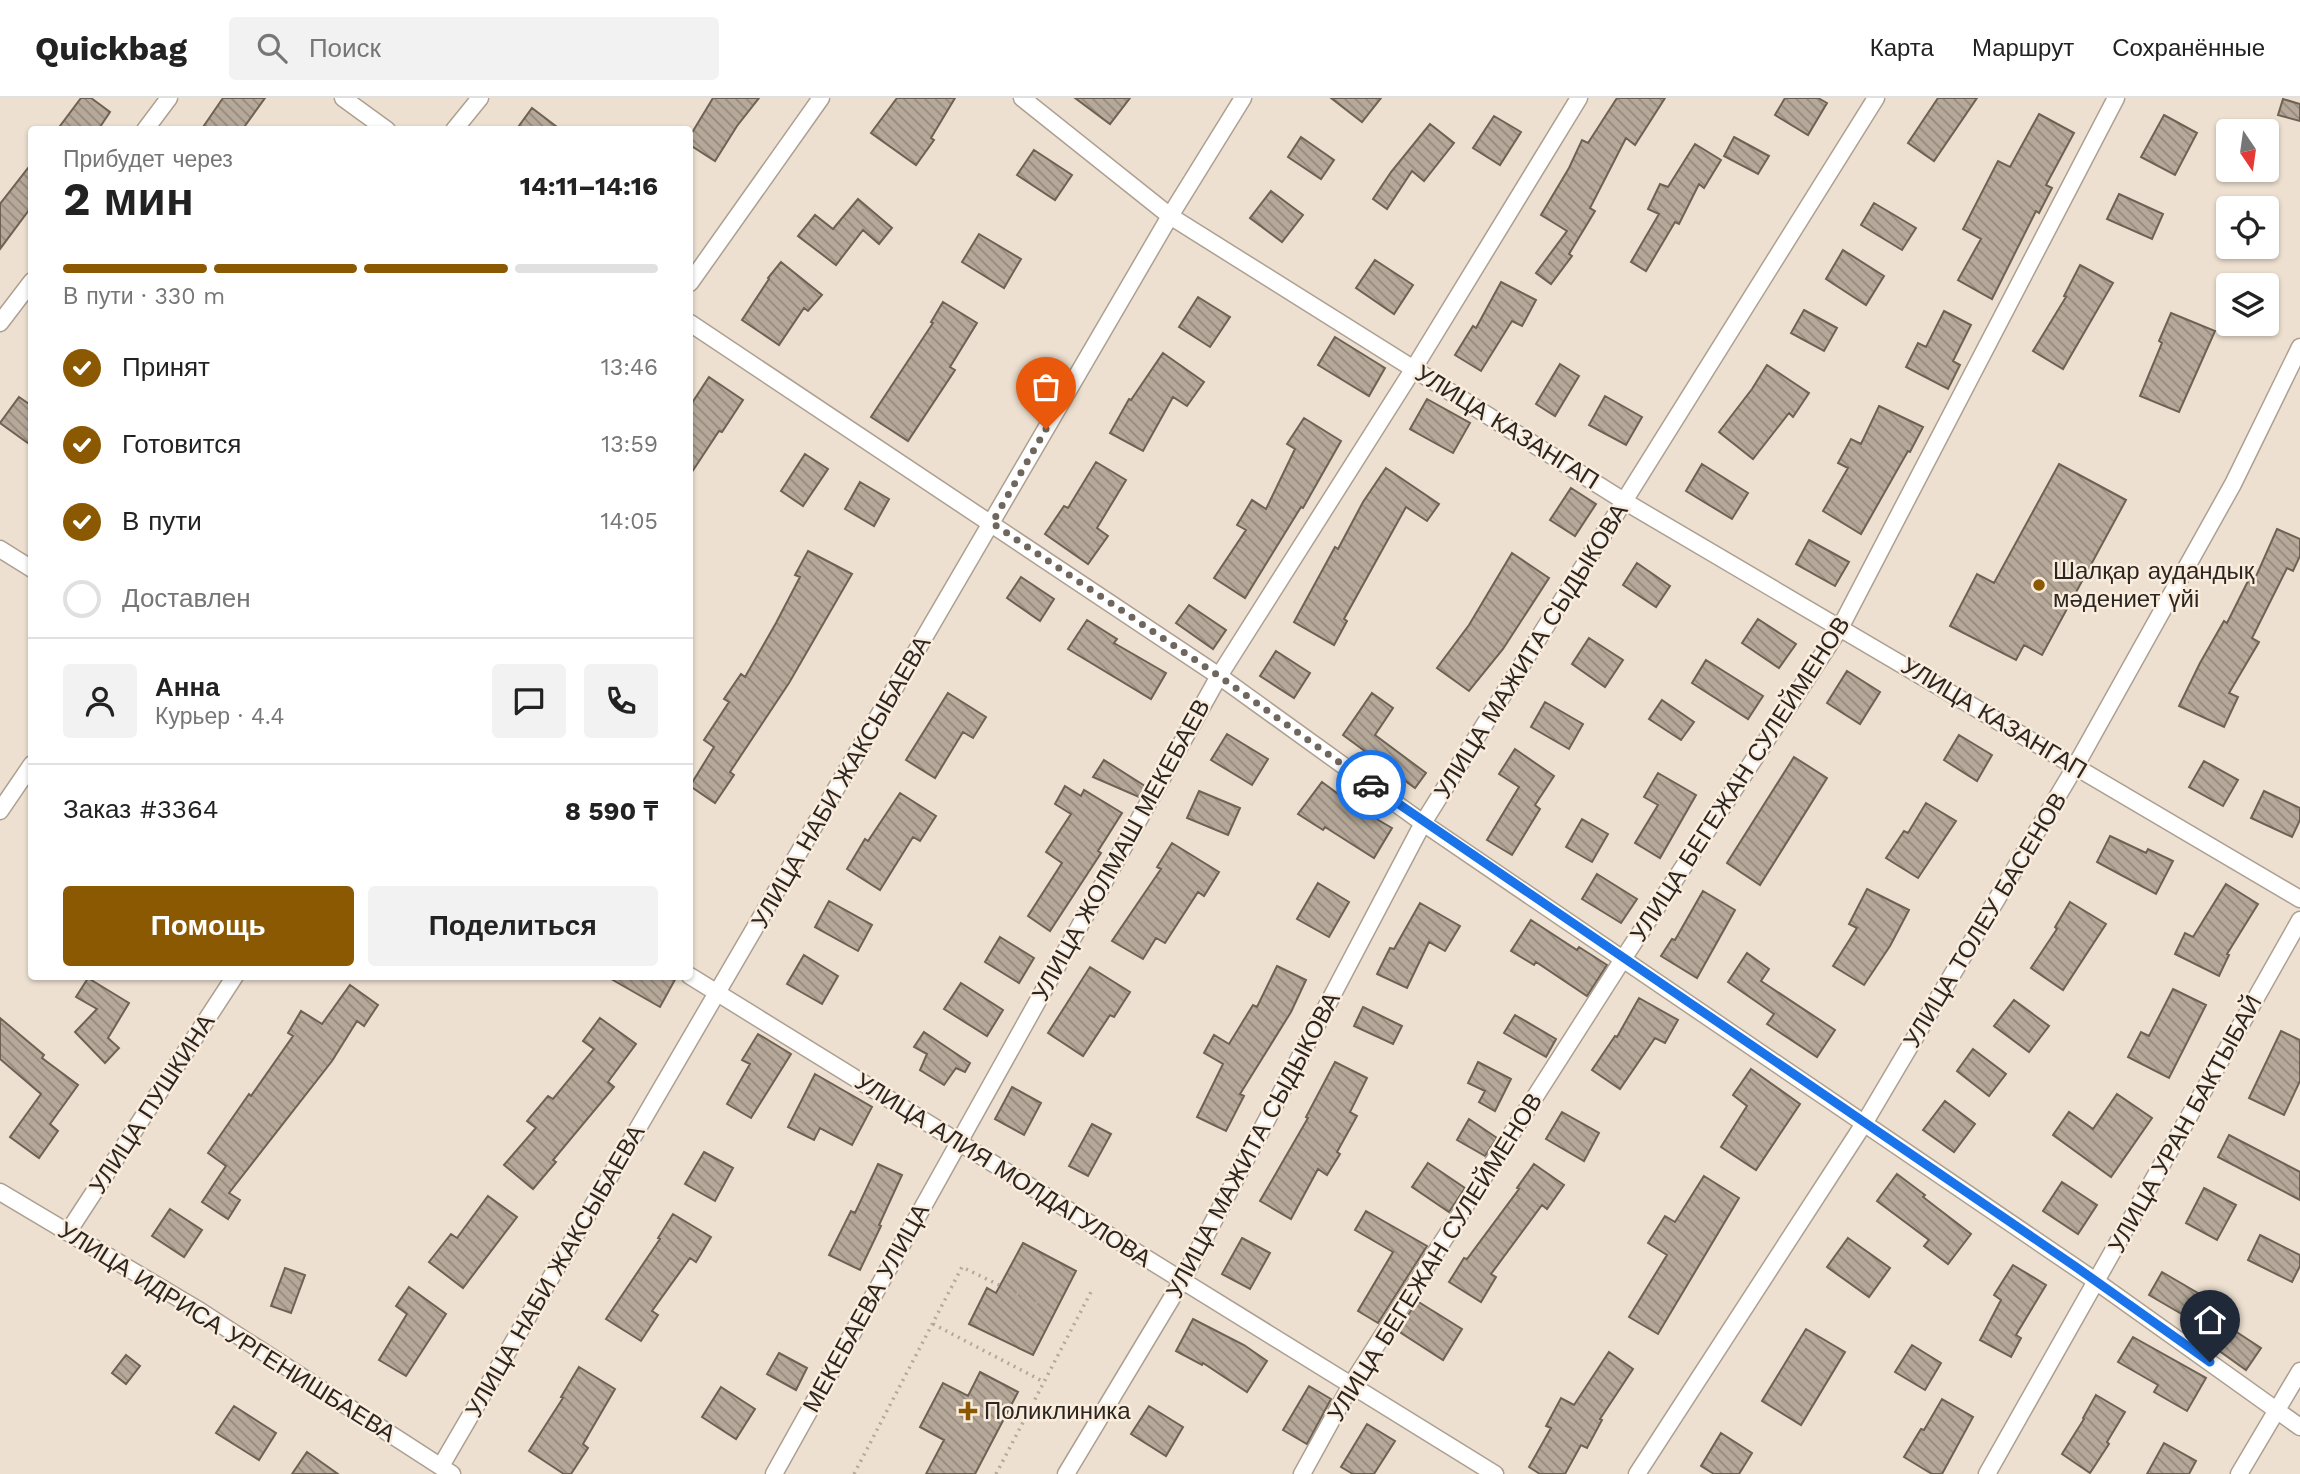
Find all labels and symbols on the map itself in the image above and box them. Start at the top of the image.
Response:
north arrow [2216,119,2278,182]
pin [1016,357,1076,429]
street label: УЛИЦА КАЗАНГАП [1410,359,1604,495]
street label: УЛИЦА МАЖИТА СЫДЫКОВА [1428,498,1634,804]
place label: Шалқар аудандық мәдениет үйі [2053,557,2255,613]
marker: Шалқар аудандық мәдениет үйі [2031,577,2047,593]
street label: УЛИЦА БЕГЕЖАН СУЛЕЙМЕНОВ [1624,611,1856,947]
street label: УЛИЦА НАБИ ЖАКСЫБАЕВА [746,631,936,933]
street label: УЛИЦА КАЗАНГАП [1896,652,2092,784]
street label: УЛИЦА ЖОЛМАШ МЕКЕБАЕВ [1026,694,1216,1006]
courier [1336,750,1406,820]
street label: УЛИЦА ТОЛЕУ БАСЕНОВ [1898,787,2072,1053]
street label: УЛИЦА МАЖИТА СЫДЫКОВА [1160,987,1346,1303]
street label: УЛИЦА УРАН БАКТЫБАЙ [2102,990,2268,1258]
street label: УЛИЦА ПУШКИНА [83,1009,221,1199]
street label: УЛИЦА АЛИЯ МОЛДАГУЛОВА [850,1067,1156,1273]
street label: УЛИЦА БЕГЕЖАН СУЛЕЙМЕНОВ [1322,1088,1548,1426]
street label: УЛИЦА НАБИ ЖАКСЫБАЕВА [460,1120,650,1422]
street label: МЕКЕБАЕВА УЛИЦА [797,1199,935,1417]
street label: УЛИЦА ИДРИСА УРГЕНИШБАЕВА [53,1216,401,1448]
pin [2180,1290,2240,1362]
place label: Поликлиника [984,1397,1131,1425]
marker: Поликлиника [958,1401,978,1421]

